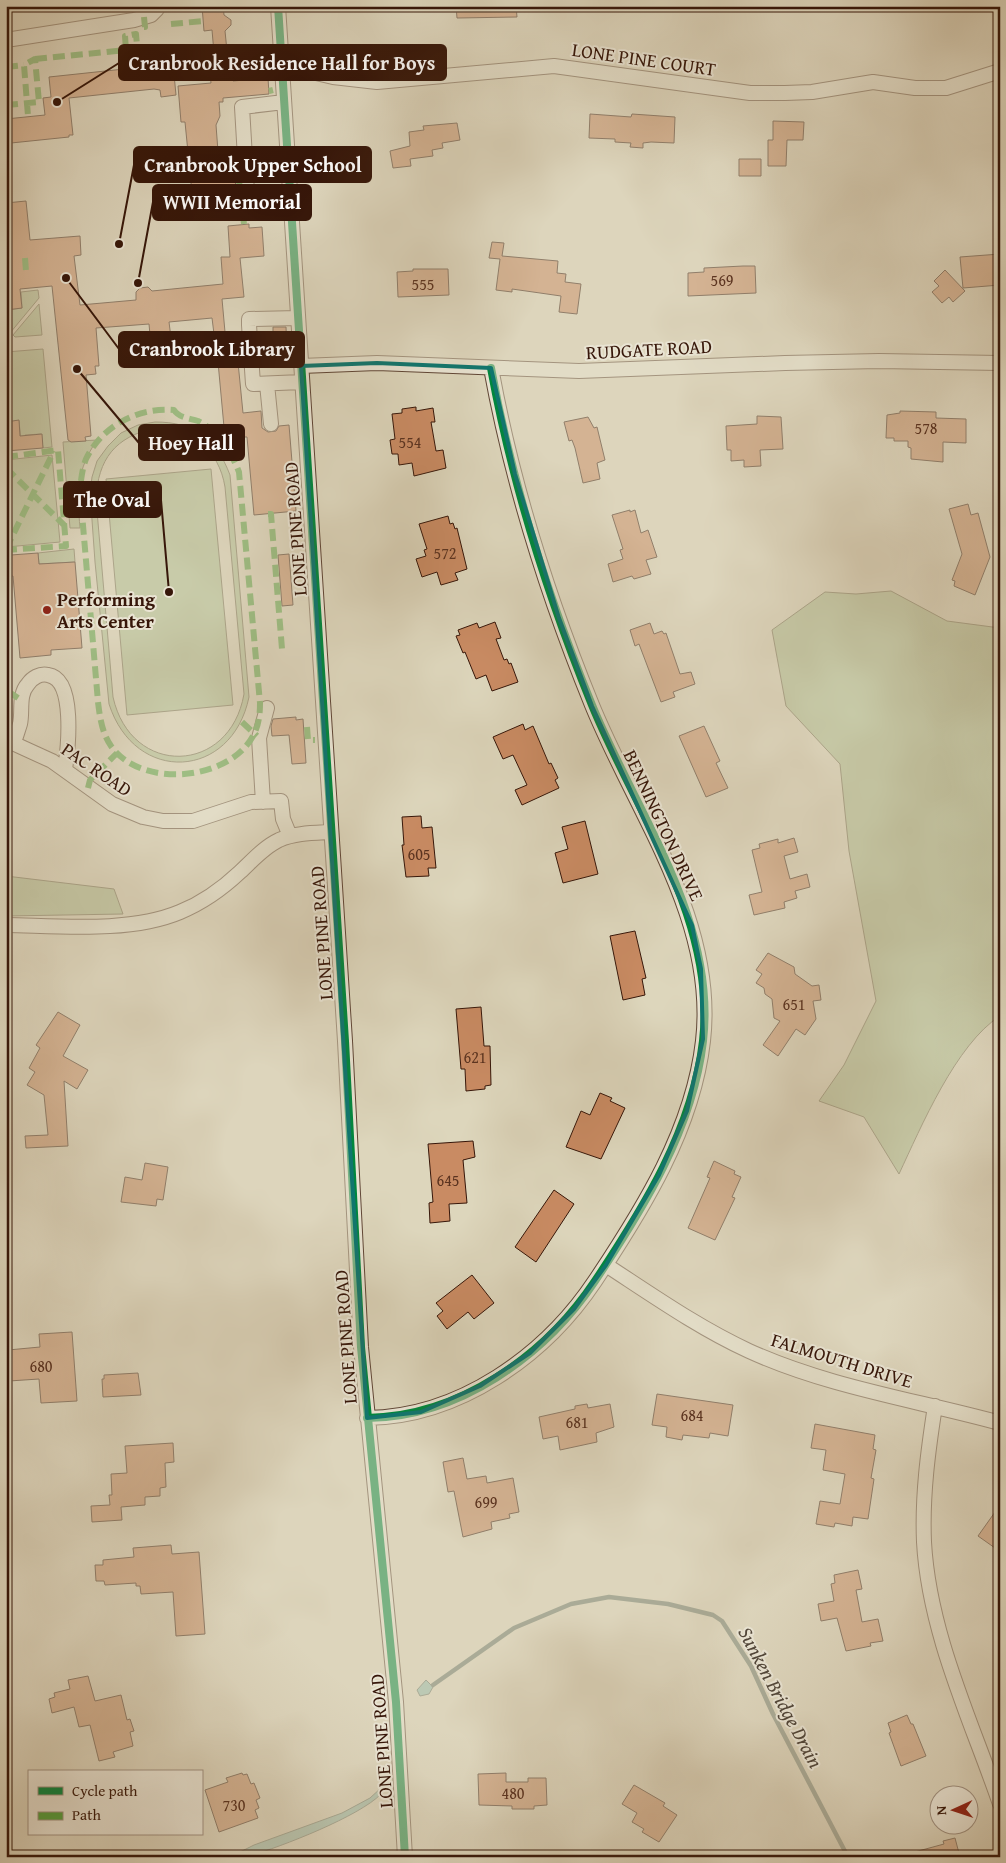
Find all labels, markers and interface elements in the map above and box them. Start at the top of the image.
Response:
street label: LONE PINE COURT [570,35,718,83]
callout: Cranbrook Residence Hall for Boys [119,45,446,80]
text: Cranbrook Residence Hall for Boys [129,48,435,77]
callout: Cranbrook Upper School [134,147,371,182]
text: Cranbrook Upper School [144,150,362,179]
callout: WWII Memorial [153,185,311,220]
text: WWII Memorial [163,187,301,216]
house number: 569 [710,268,734,292]
house number: 555 [411,272,435,296]
callout: Cranbrook Library [119,332,304,367]
street label: RUDGATE ROAD [585,332,713,366]
text: Cranbrook Library [129,334,295,363]
house number: 578 [914,416,938,440]
callout: Hoey Hall [139,425,244,460]
text: Hoey Hall [148,428,234,457]
house number: 554 [398,430,422,454]
street label: LONE PINE ROAD [276,461,314,597]
callout: The Oval [64,482,161,517]
text: The Oval [74,485,150,514]
house number: 572 [433,541,457,565]
place label: Performing Arts Center [57,585,156,635]
marker: Performing Arts Center [41,604,53,616]
street label: PAC ROAD [56,735,138,803]
street label: BENNINGTON DRIVE [617,745,711,906]
house number: 605 [407,842,431,866]
street label: LONE PINE ROAD [302,865,340,1001]
house number: 651 [782,992,806,1016]
house number: 621 [463,1045,487,1069]
house number: 645 [436,1168,460,1192]
street label: LONE PINE ROAD [326,1269,364,1405]
street label: FALMOUTH DRIVE [768,1325,916,1395]
house number: 680 [29,1354,53,1378]
house number: 684 [680,1403,704,1427]
house number: 681 [565,1410,589,1434]
house number: 699 [474,1490,498,1514]
water label: Sunken Bridge Drain [731,1621,831,1773]
street label: LONE PINE ROAD [362,1673,400,1809]
legend [28,1770,202,1836]
text: Cycle path [72,1780,138,1801]
house number: 480 [501,1781,525,1805]
north arrow [928,1786,978,1836]
house number: 730 [222,1793,246,1817]
text: Path [72,1804,101,1825]
text: N [931,1805,951,1816]

